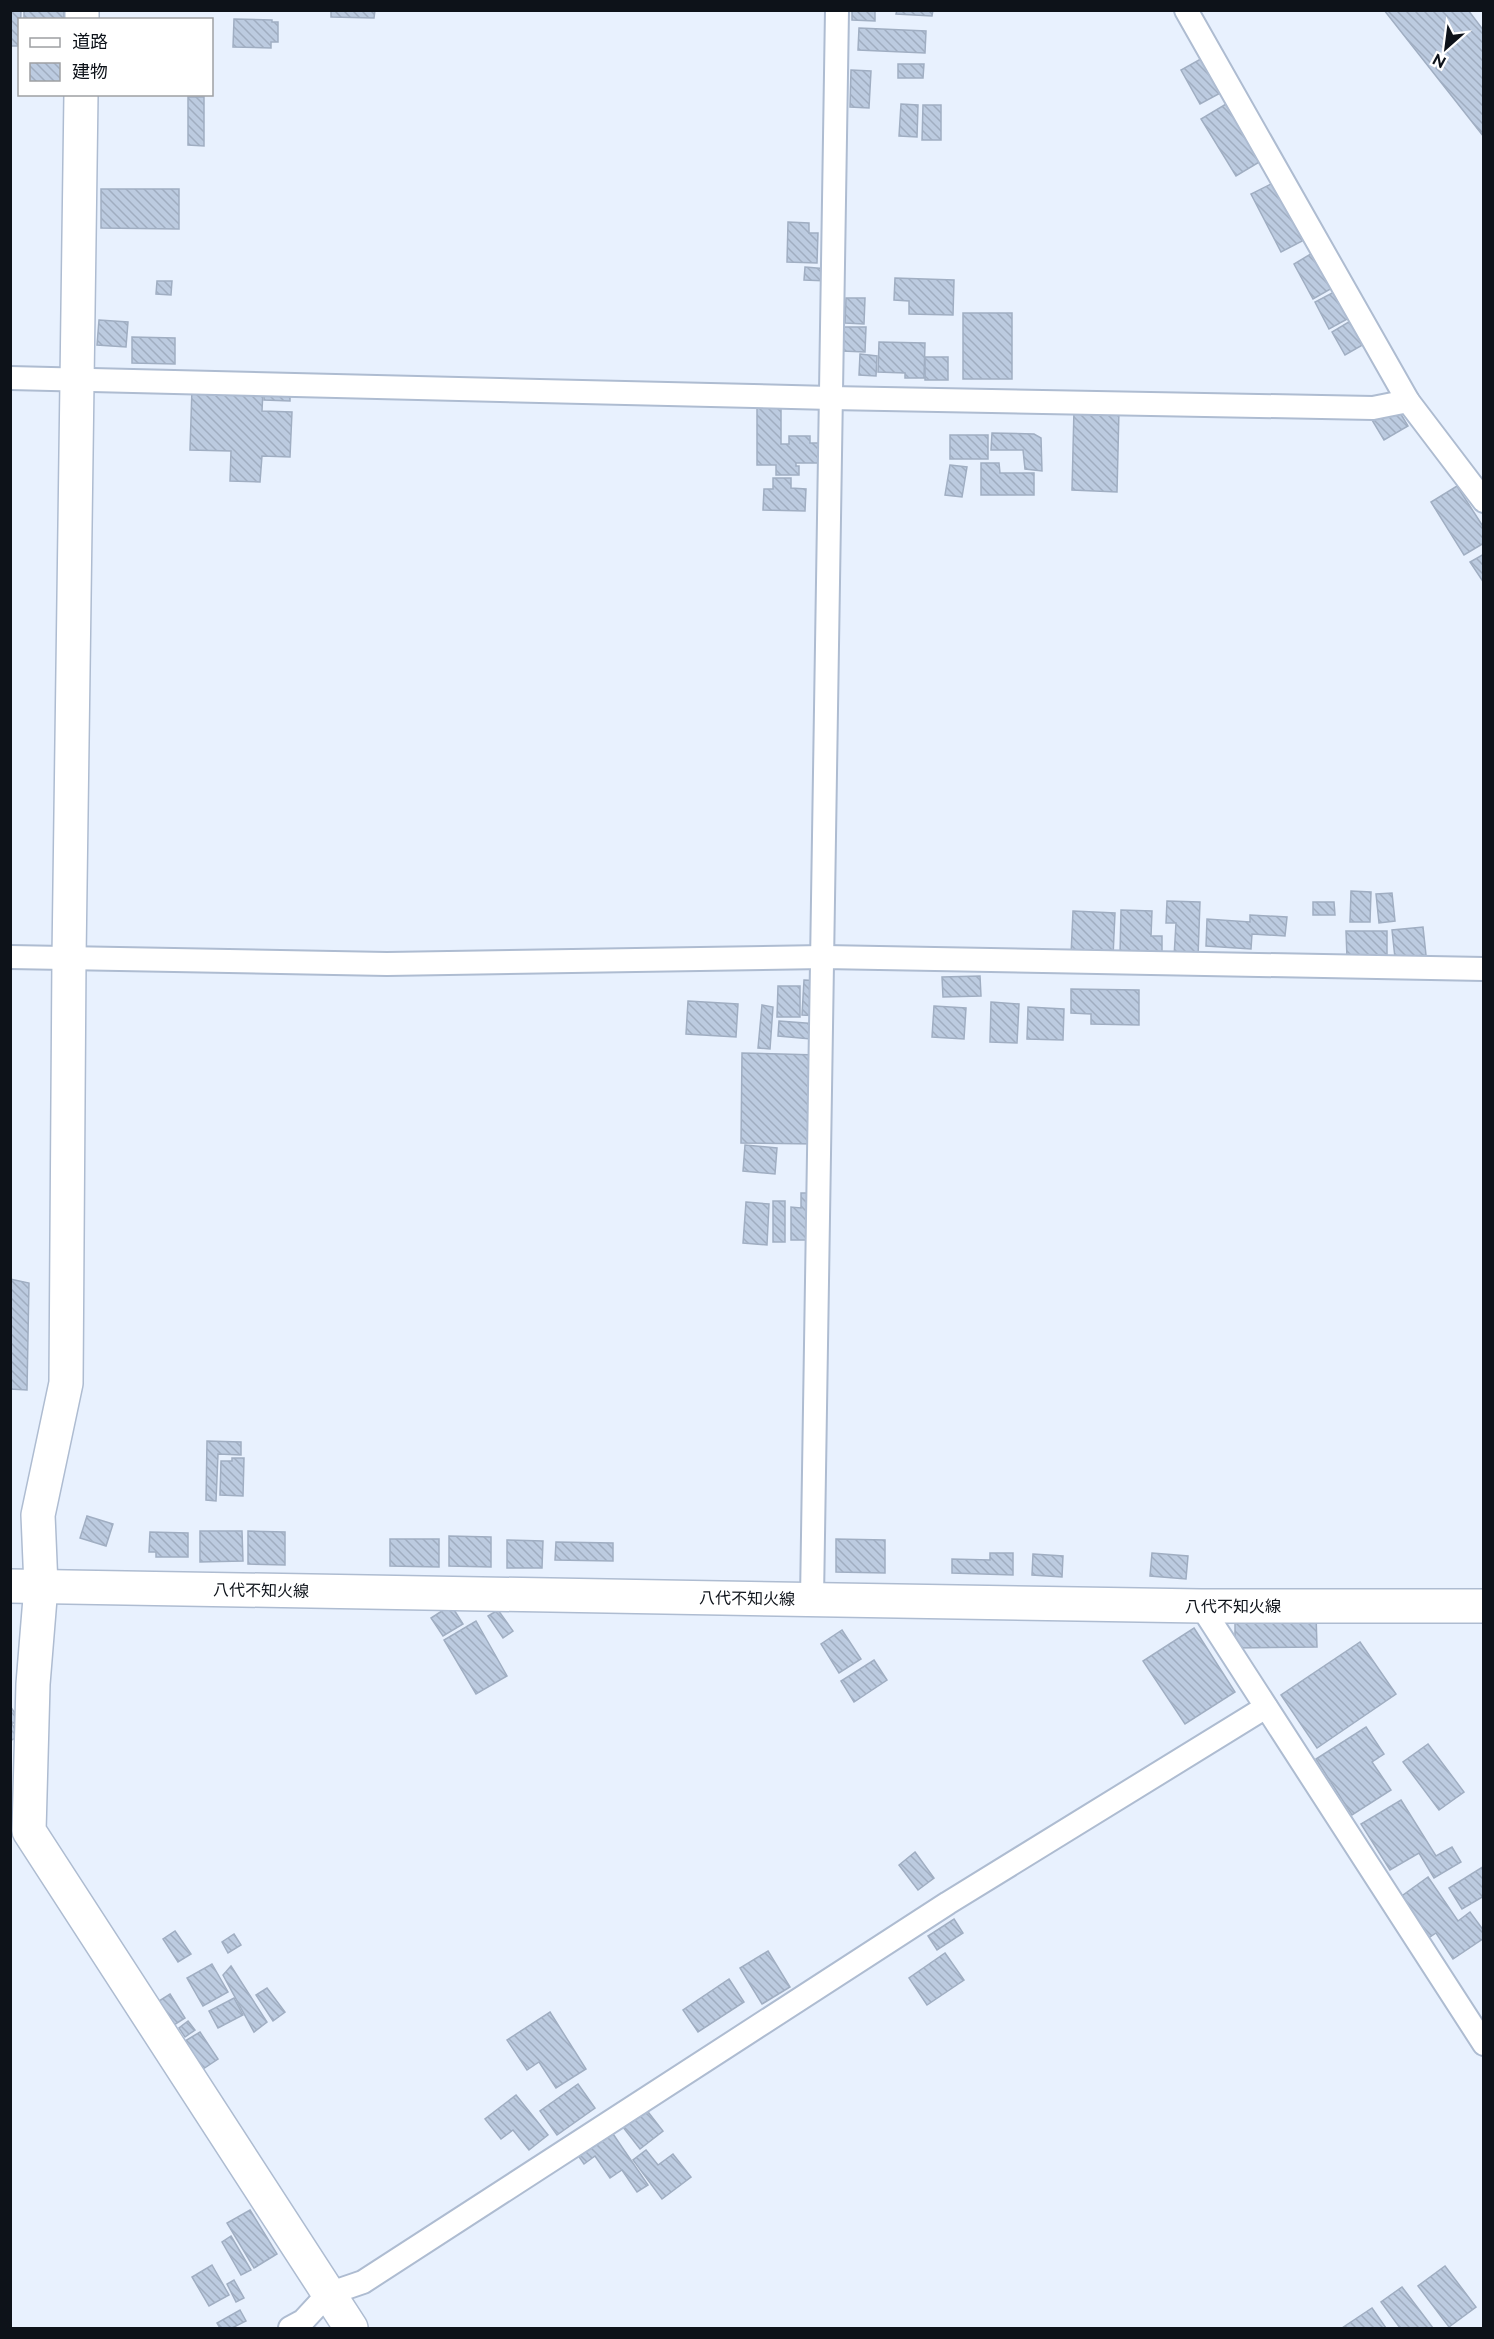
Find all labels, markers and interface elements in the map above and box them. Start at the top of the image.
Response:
legend [18,18,213,96]
north arrow [1416,18,1476,78]
text: 道路 [72,31,108,52]
text: N [1429,50,1449,72]
text: 建物 [72,61,108,82]
street label: 八代不知火線 [213,1580,309,1601]
street label: 八代不知火線 [699,1588,795,1609]
street label: 八代不知火線 [1185,1597,1281,1616]

